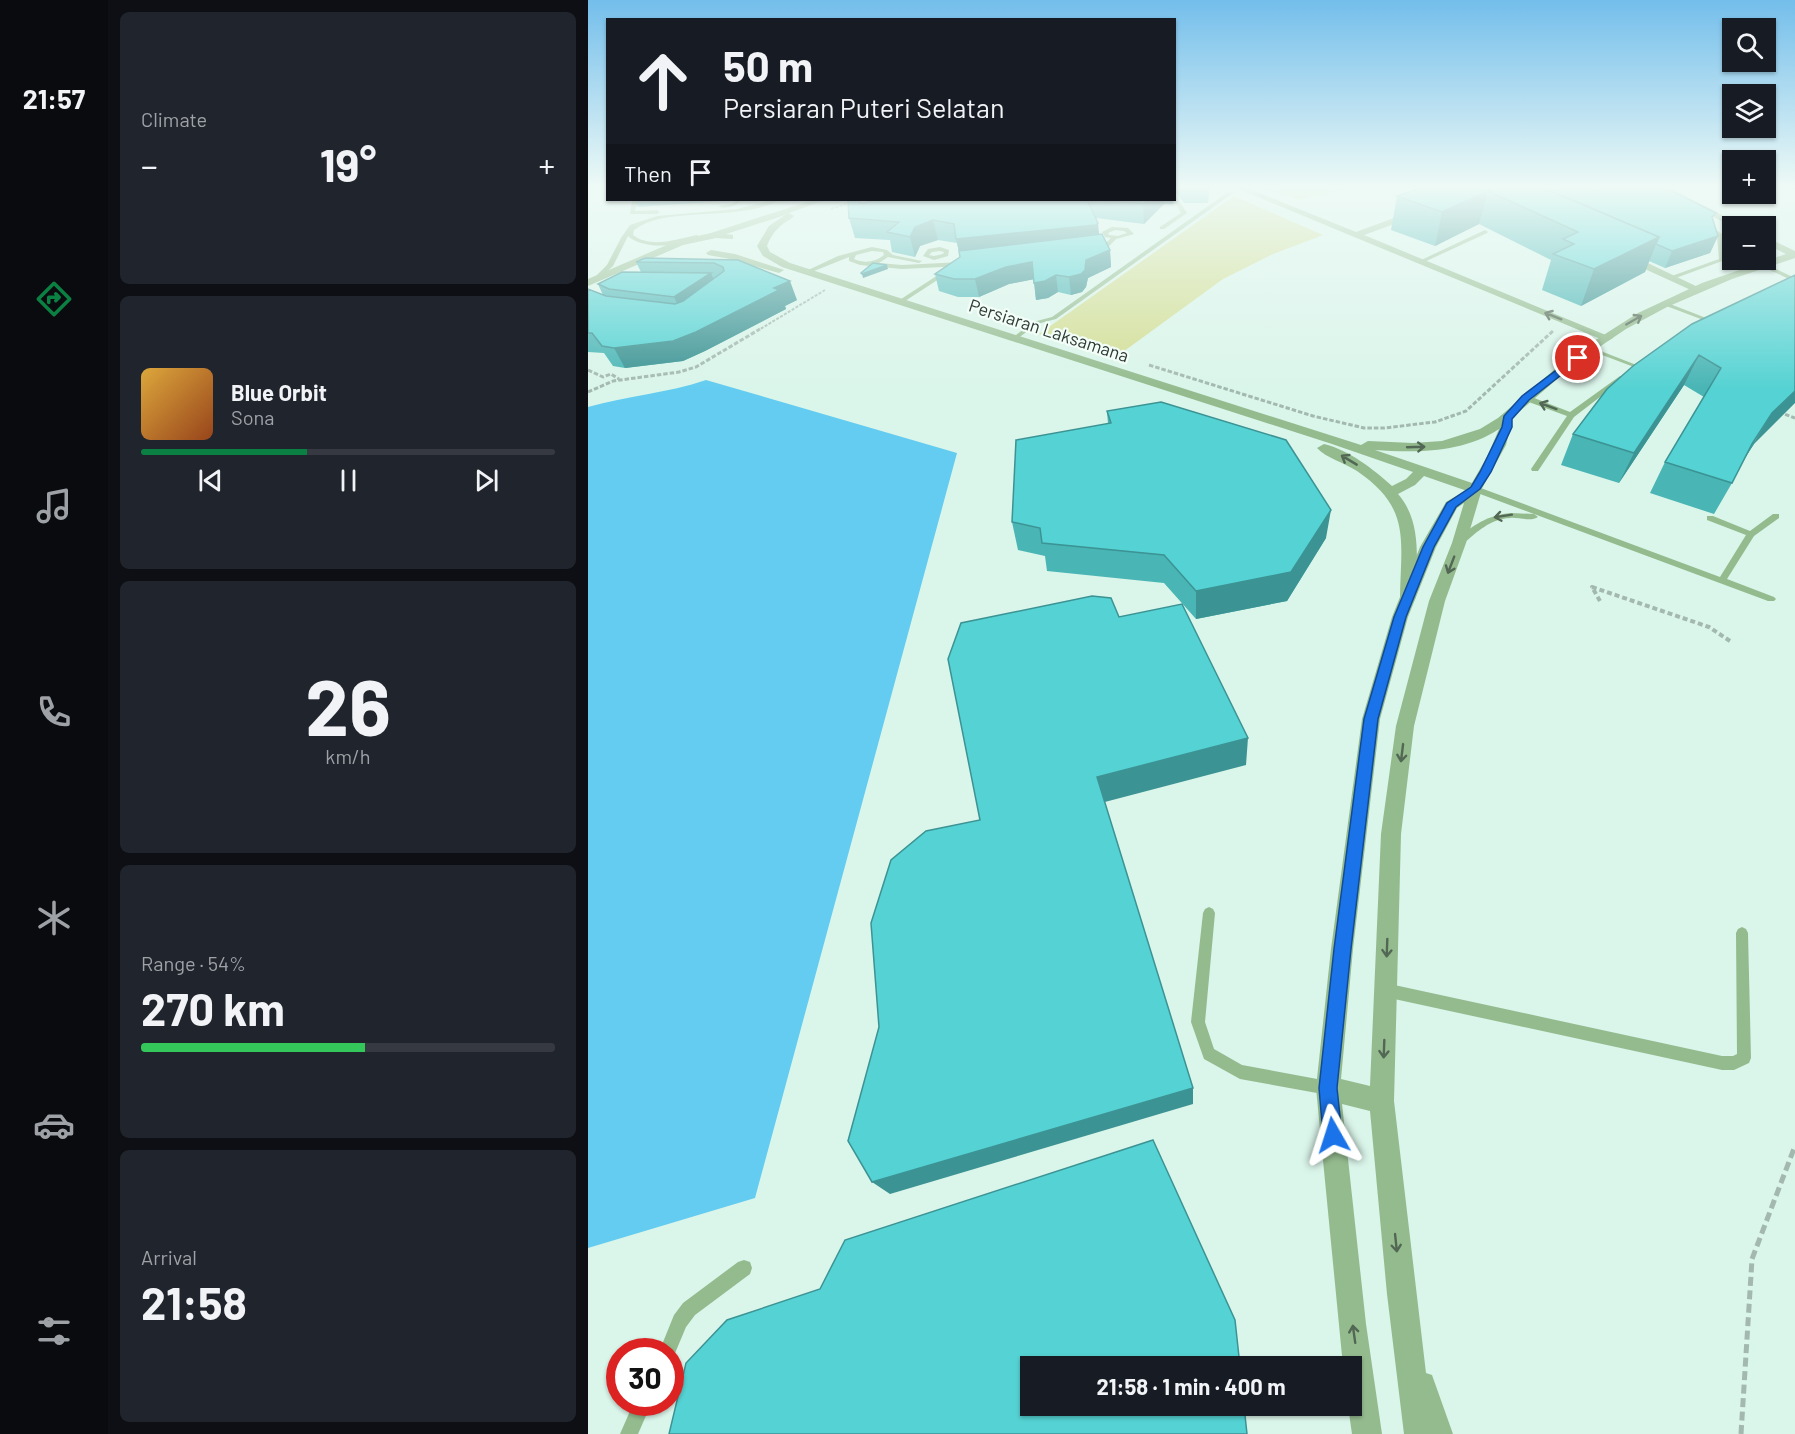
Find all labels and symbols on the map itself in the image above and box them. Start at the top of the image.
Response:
street label: Persiaran Laksamana [966,294,1132,366]
one-way arrow [1544,310,1563,321]
one-way arrow [1626,313,1643,325]
pin [1552,332,1603,383]
one-way arrow [1539,400,1558,411]
one-way arrow [1405,441,1425,452]
one-way arrow [1341,454,1358,466]
one-way arrow [1494,511,1513,522]
one-way arrow [1444,555,1455,574]
one-way arrow [1396,743,1407,763]
one-way arrow [1381,937,1392,957]
one-way arrow [1378,1038,1389,1058]
position arrow [1301,1103,1365,1167]
one-way arrow [1391,1233,1402,1253]
one-way arrow [1348,1325,1359,1345]
speed limit sign: 30 [606,1338,684,1416]

